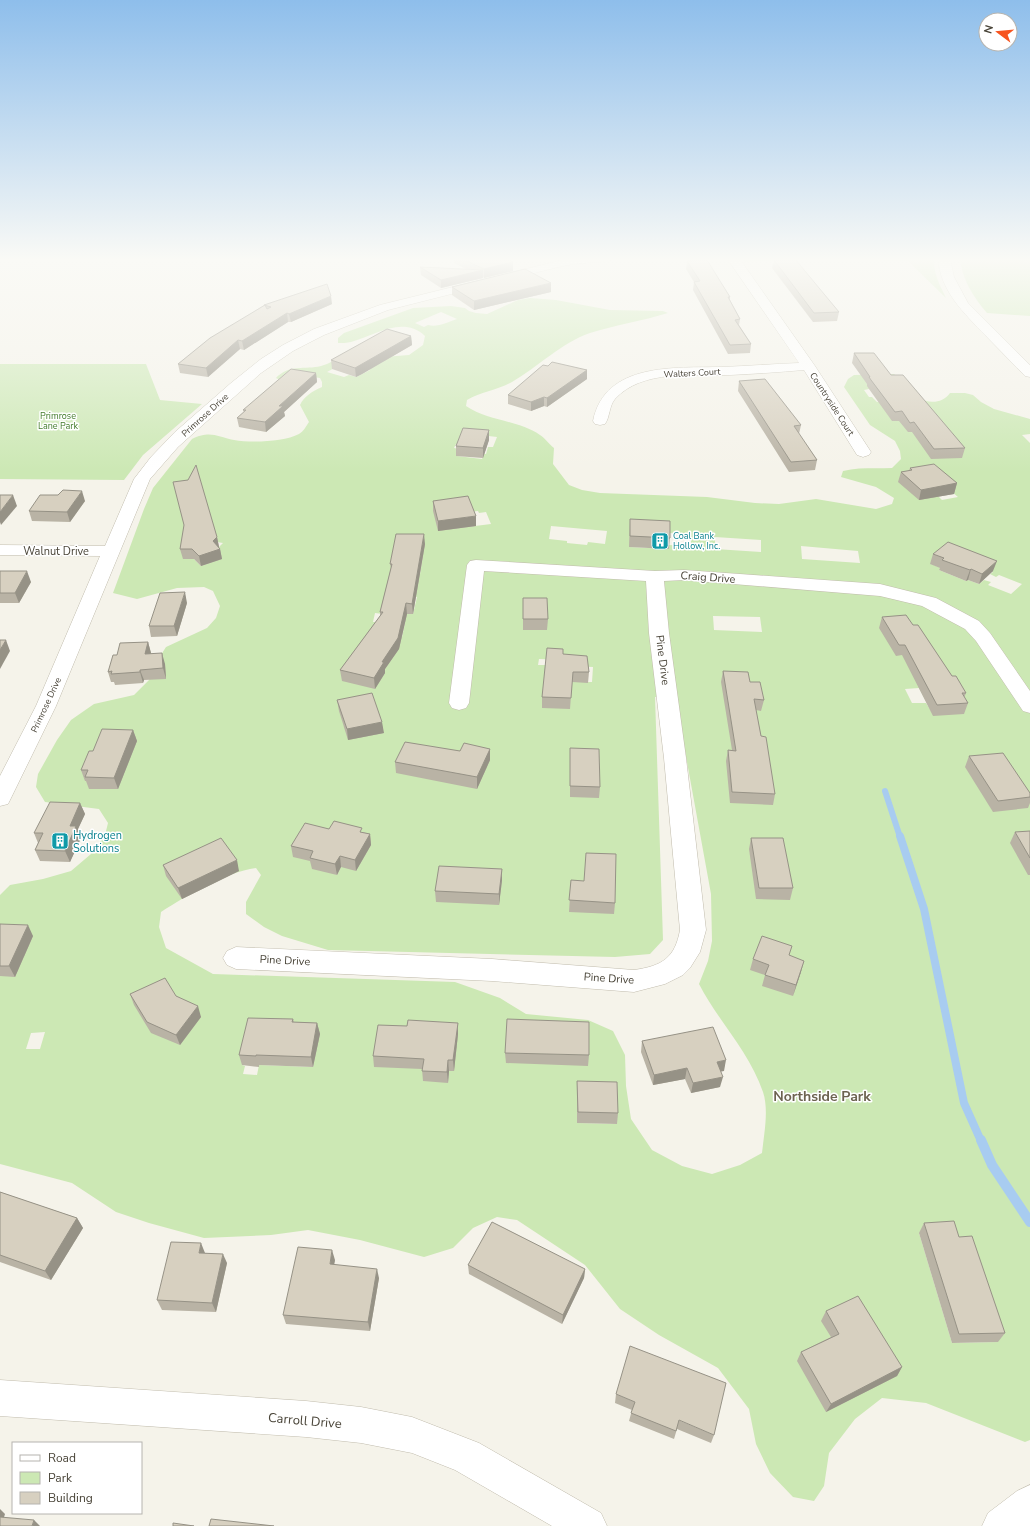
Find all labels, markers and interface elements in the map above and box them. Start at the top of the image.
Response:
north arrow [978,12,1018,52]
text: N [981,23,997,35]
street label: Walters Court [663,365,722,380]
street label: Countryside Court [807,370,857,439]
street label: Primrose Drive [179,390,231,439]
park label: Primrose Lane Park [38,410,78,432]
place label: Coal Bank Hollow, Inc. [673,530,720,552]
building icon: Coal Bank Hollow, Inc. [650,531,670,551]
street label: Walnut Drive [23,544,89,559]
street label: Craig Drive [680,568,736,587]
street label: Pine Drive [652,634,673,686]
street label: Primrose Drive [28,675,64,735]
place label: Hydrogen Solutions [73,828,122,856]
building icon: Hydrogen Solutions [50,831,70,851]
street label: Pine Drive [259,952,311,969]
street label: Pine Drive [583,969,635,988]
district label: Northside Park [773,1087,871,1106]
street label: Carroll Drive [267,1409,343,1433]
legend [12,1442,142,1514]
text: Road [48,1450,76,1466]
text: Park [48,1470,73,1486]
text: Building [48,1490,93,1506]

